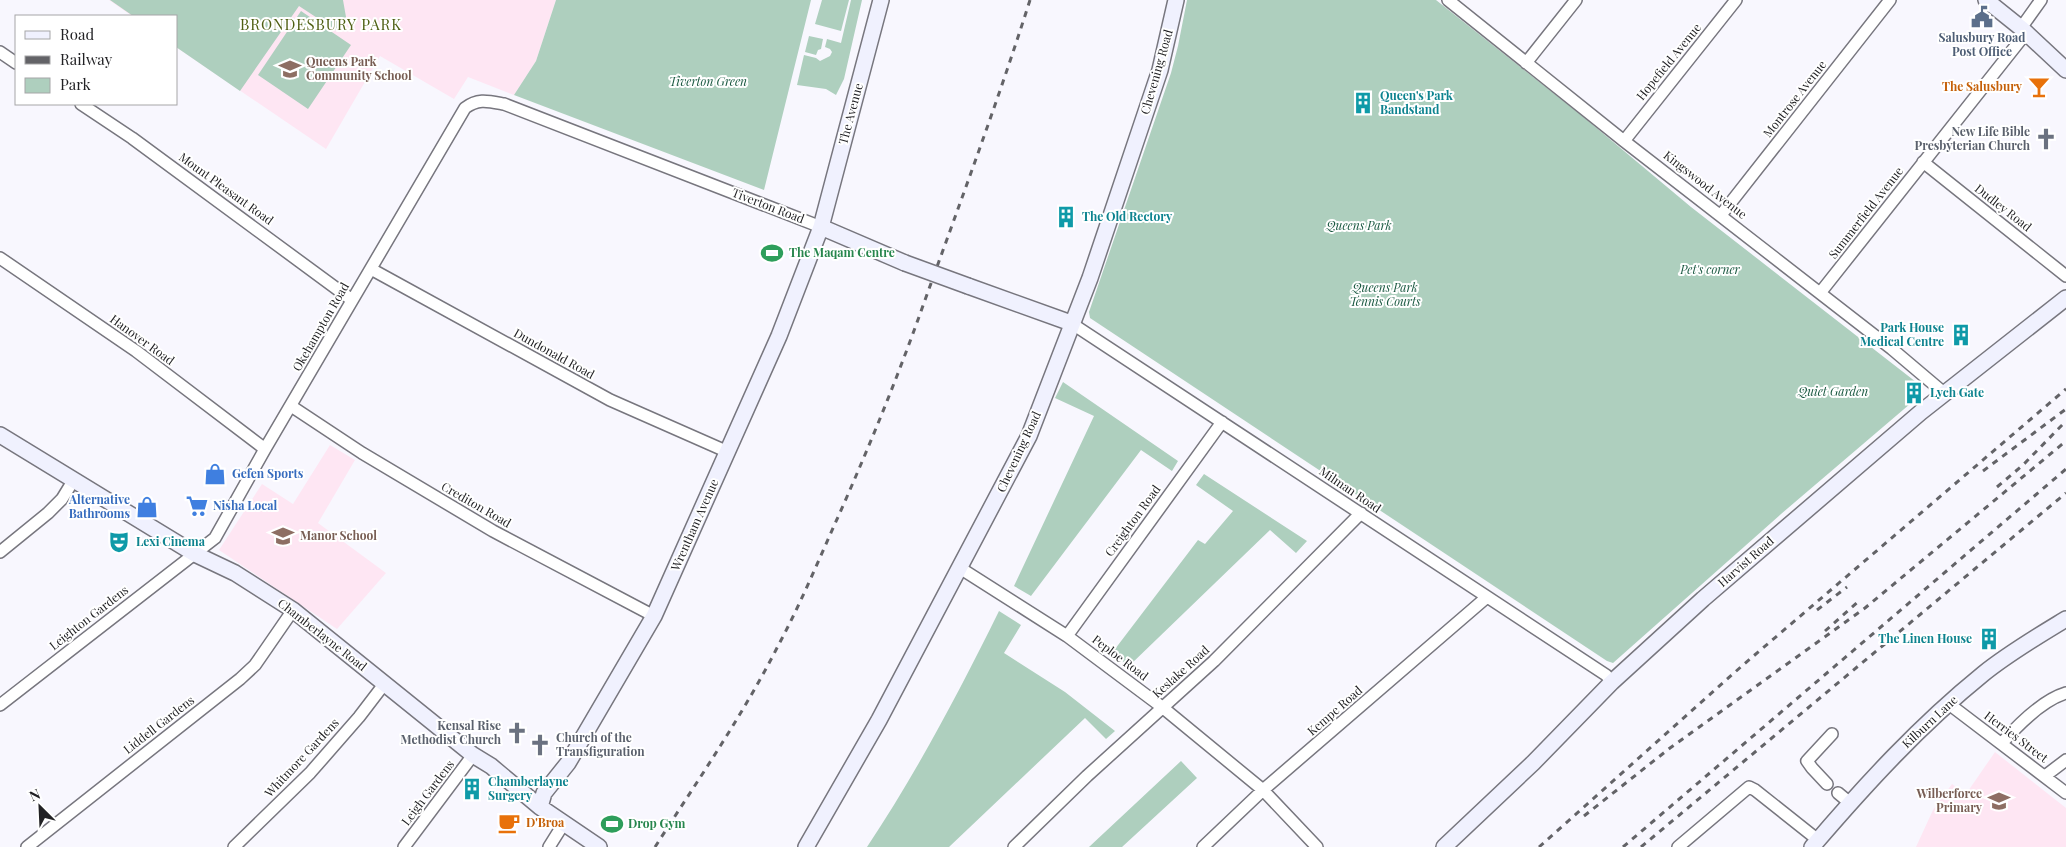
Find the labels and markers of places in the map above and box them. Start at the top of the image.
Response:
public building icon: Salusbury Road Post Office [1969,4,1995,30]
place label: Salusbury Road Post Office [1939,29,2025,59]
place label: Queens Park Community School [306,53,412,83]
school or university icon: Queens Park Community School [277,56,303,82]
bar icon: The Salusbury [2026,74,2052,100]
place label: The Salusbury [1942,78,2023,94]
place label: Queen's Park Bandstand [1380,87,1454,117]
building icon: Queen's Park Bandstand [1350,90,1376,116]
place label: New Life Bible Presbyterian Church [1915,123,2031,153]
church icon: New Life Bible Presbyterian Church [2033,126,2059,152]
building icon: The Old Rectory [1053,204,1079,230]
place label: The Old Rectory [1082,208,1173,224]
sports icon: The Maqam Centre [759,240,785,266]
place label: The Maqam Centre [789,244,895,260]
place label: Park House Medical Centre [1860,319,1944,349]
building icon: Park House Medical Centre [1948,322,1974,348]
building icon: Lych Gate [1901,380,1927,406]
place label: Lych Gate [1930,384,1984,400]
shop icon: Gefen Sports [202,461,228,487]
place label: Gefen Sports [232,465,304,481]
place label: Alternative Bathrooms [68,491,130,521]
supermarket icon: Nisha Local [184,493,210,519]
shop icon: Alternative Bathrooms [134,494,160,520]
place label: Nisha Local [213,497,277,513]
school or university icon: Manor School [270,523,296,549]
place label: Manor School [300,527,377,543]
theatre icon: Lexi Cinema [106,529,132,555]
place label: Lexi Cinema [136,533,206,549]
building icon: The Linen House [1976,626,2002,652]
place label: The Linen House [1878,630,1972,646]
place label: Kensal Rise Methodist Church [401,717,502,747]
church icon: Kensal Rise Methodist Church [504,720,530,746]
place label: Church of the Transfiguration [556,729,645,759]
church icon: Church of the Transfiguration [527,732,553,758]
place label: Chamberlayne Surgery [488,773,569,803]
building icon: Chamberlayne Surgery [459,776,485,802]
place label: Wilberforce Primary [1915,785,1983,815]
school or university icon: Wilberforce Primary [1986,788,2012,814]
cafe icon: D'Broa [496,810,522,836]
sports icon: Drop Gym [599,811,625,837]
place label: D'Broa [526,814,565,830]
place label: Drop Gym [628,815,685,831]

